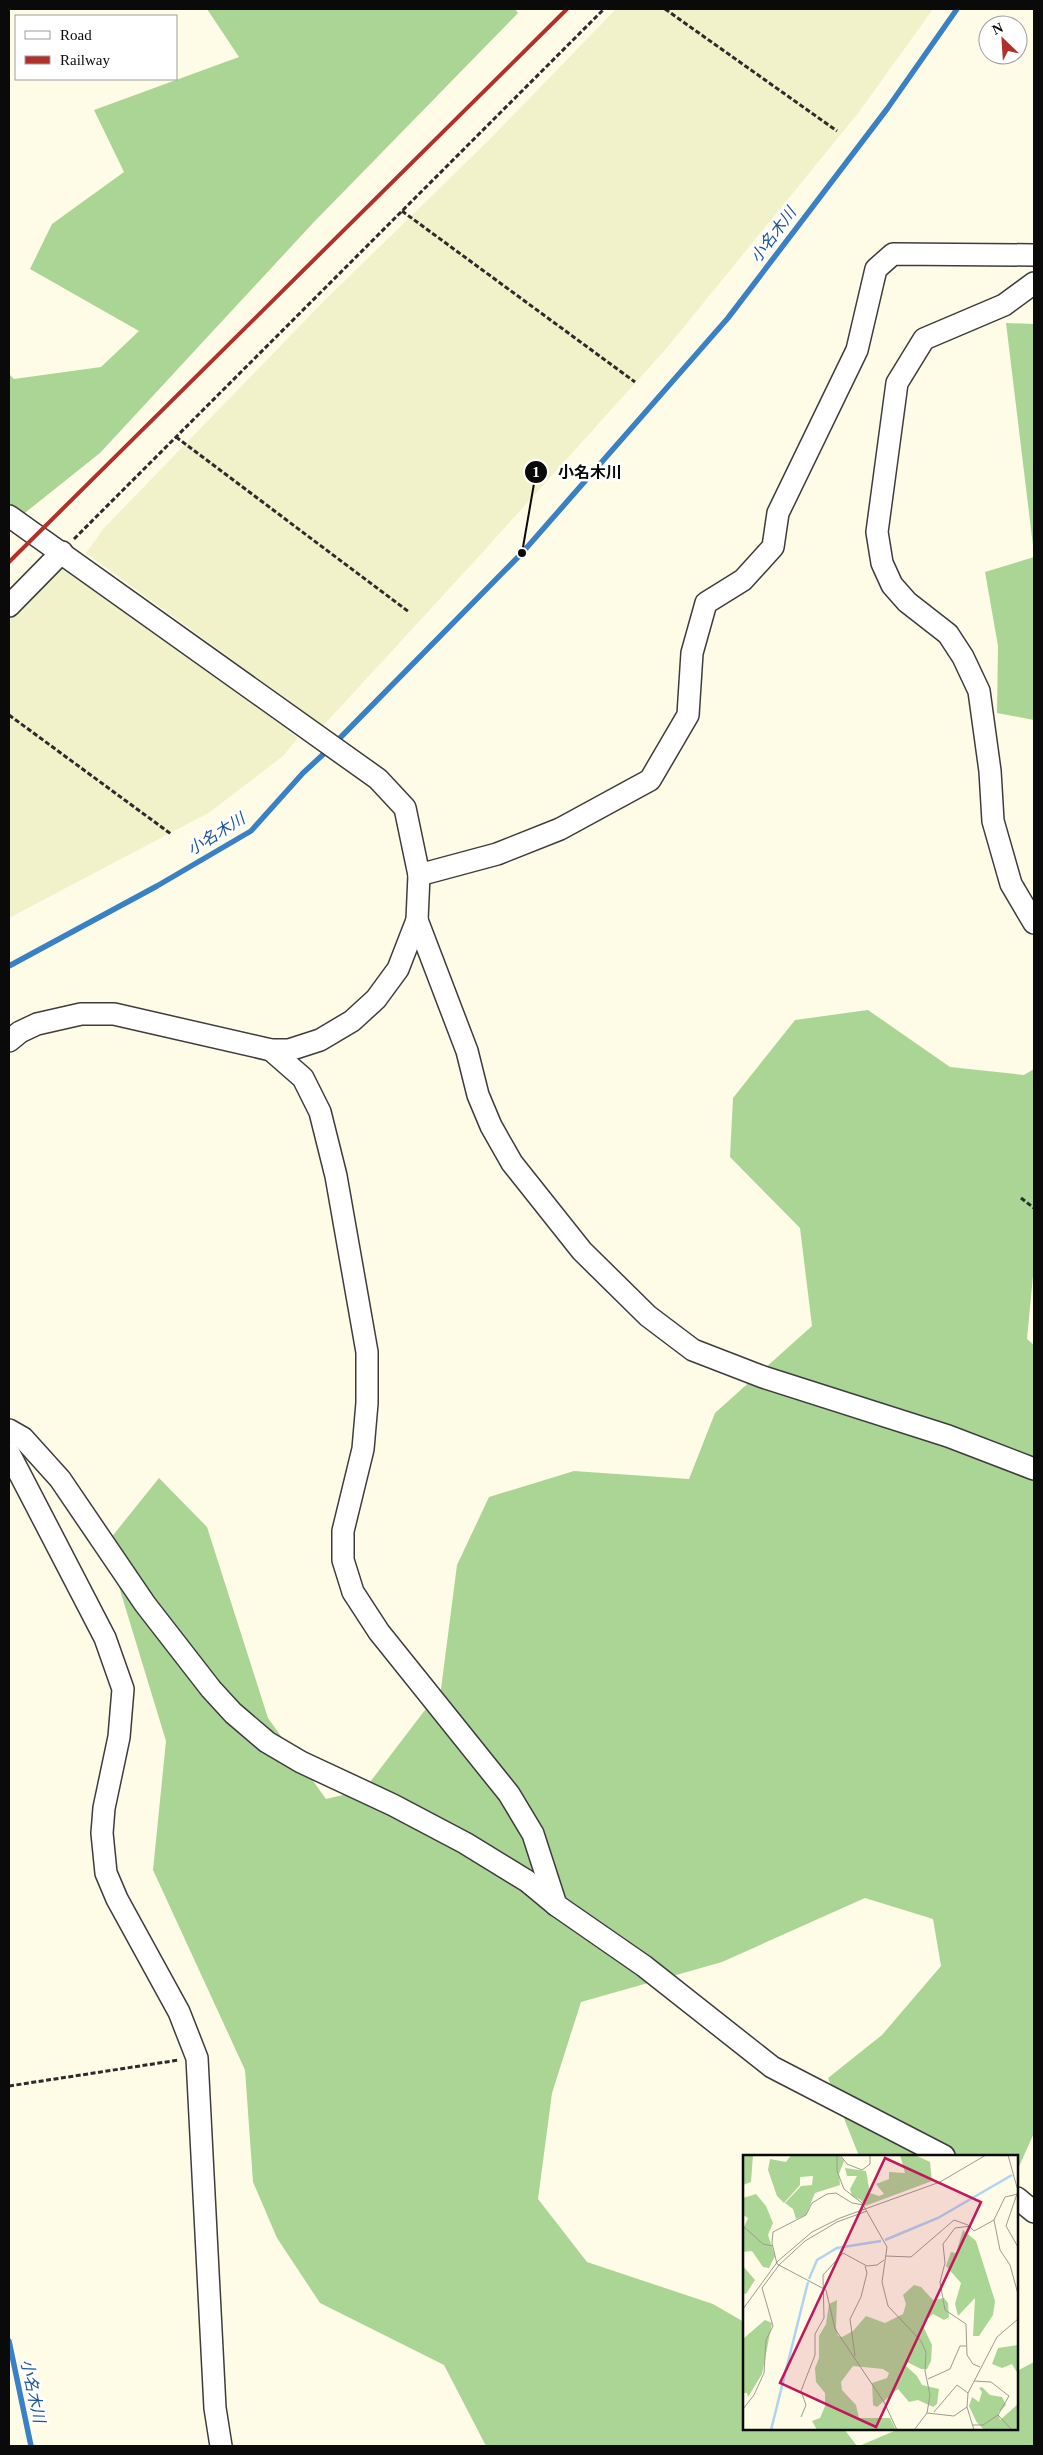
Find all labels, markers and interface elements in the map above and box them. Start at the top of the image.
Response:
legend [15,15,178,80]
north arrow [978,15,1028,65]
text: N [990,20,1005,38]
text: Road [60,27,92,43]
text: Railway [60,52,110,68]
water label: 小名木川 [747,203,800,266]
callout: 小名木川 [523,457,632,488]
text: 1 [532,464,540,480]
text: 小名木川 [558,464,622,481]
water label: 小名木川 [184,809,249,858]
inset map [743,2155,1018,2430]
water label: 小名木川 [18,2358,48,2426]

